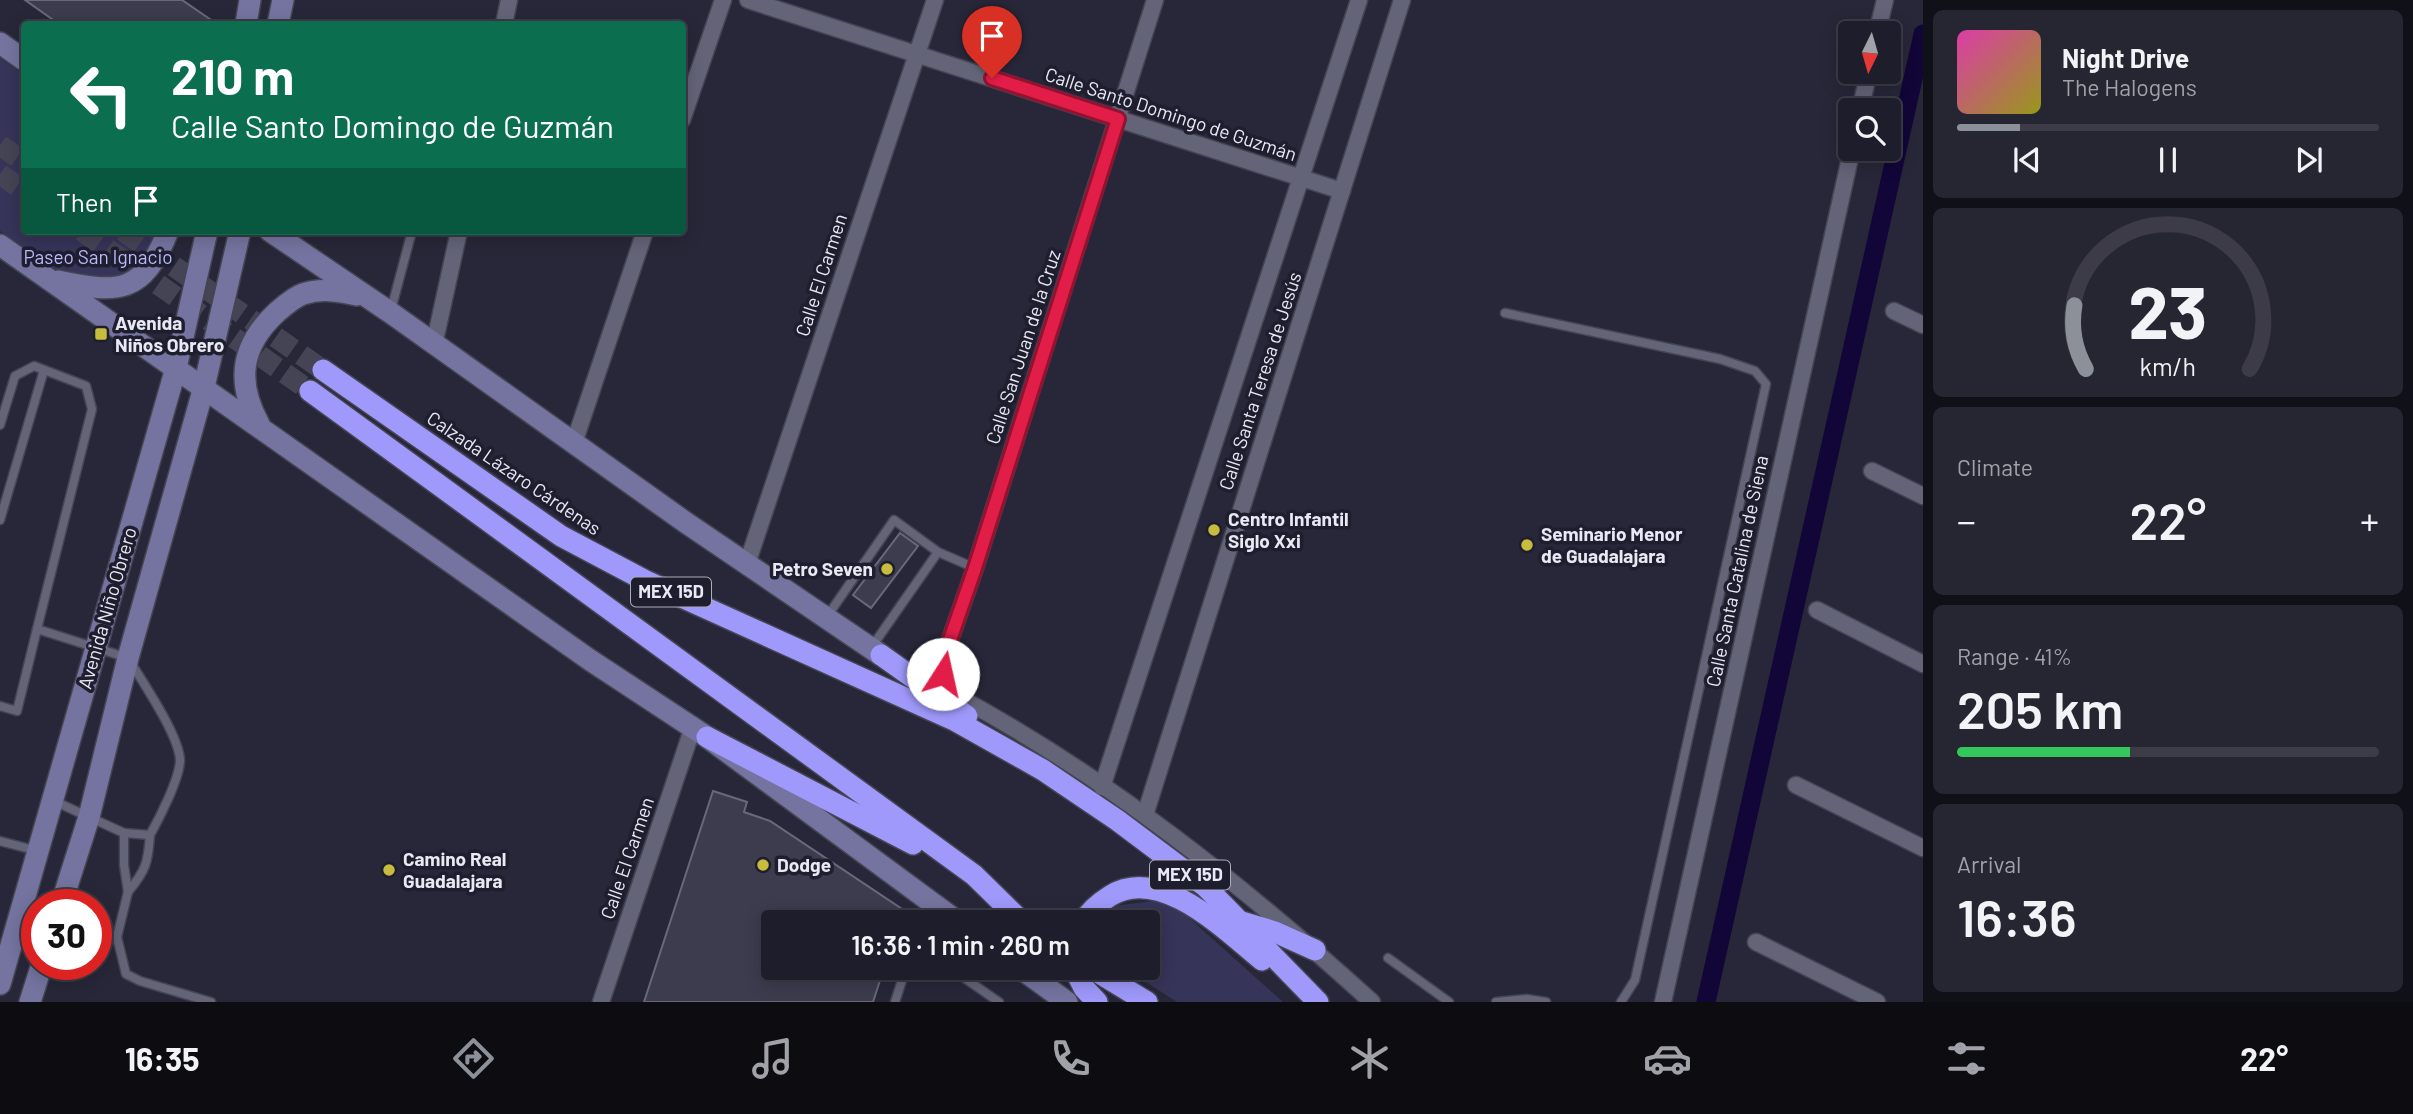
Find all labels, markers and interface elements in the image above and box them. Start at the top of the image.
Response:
pin [962,6,1022,78]
icon: arrive [973,17,1011,55]
north arrow [1838,21,1900,84]
map controls [1838,21,1901,161]
text: Night Drive [2062,42,2189,73]
text: 210 m [171,46,294,105]
icon: left [56,49,147,140]
street label: Calle Santo Domingo de Guzmán [1043,62,1300,165]
text: The Halogens [2062,73,2197,101]
button: search [1838,98,1901,161]
text: Calle Santo Domingo de Guzmán [171,106,614,144]
icon: previous [2008,141,2046,179]
icon: pause [2149,141,2187,179]
icon: next [2290,141,2328,179]
icon: arrive [127,182,165,220]
text: Then [56,186,113,217]
street label: Calle El Carmen [790,211,851,339]
park label: Paseo San Ignacio [23,245,173,268]
street label: Calle San Juan de la Cruz [980,247,1065,447]
text: 23 [2128,266,2208,354]
street label: Calle Santa Teresa de Jesús [1213,269,1306,493]
place label: Avenida Niños Obrero [115,311,224,356]
marker: Avenida Niños Obrero [93,326,109,342]
text: km/h [2140,350,2196,380]
street label: Calzada Lázaro Cárdenas [423,406,606,539]
street label: Calle Santa Catalina de Siena [1701,453,1772,689]
text: Climate [1957,453,2033,481]
text: 22° [2130,488,2206,550]
text: − [1957,497,1976,543]
text: + [2360,497,2379,543]
place label: Centro Infantil Siglo Xxi [1228,507,1349,552]
marker: Centro Infantil Siglo Xxi [1206,522,1222,538]
place label: Seminario Menor de Guadalajara [1541,522,1683,567]
street label: Avenida Niño Obrero [72,524,141,691]
marker: Seminario Menor de Guadalajara [1519,537,1535,553]
place label: Petro Seven [772,557,873,580]
marker: Petro Seven [879,561,895,577]
road number: MEX 15D [631,578,711,606]
position arrow [906,637,980,711]
text: Range · 41% [1957,642,2072,670]
text: 205 km [1957,677,2123,739]
street label: Calle El Carmen [595,794,658,922]
place label: Camino Real Guadalajara [403,847,506,892]
text: Arrival [1957,850,2021,878]
place label: Dodge [777,853,831,876]
marker: Dodge [755,857,771,873]
road number: MEX 15D [1150,860,1230,890]
marker: Camino Real Guadalajara [381,862,397,878]
text: 16:36 [1957,885,2076,947]
speed limit sign: 30 [21,889,112,980]
text: 16:36 · 1 min · 260 m [851,929,1070,960]
icon: directions [449,1034,498,1083]
icon: music [748,1034,797,1083]
icon: phone [1046,1034,1095,1083]
icon: climate [1345,1034,1394,1083]
icon: car [1643,1034,1692,1083]
icon: filters [1942,1034,1991,1083]
text: 16:35 [125,1039,199,1077]
text: 22° [2240,1039,2288,1077]

